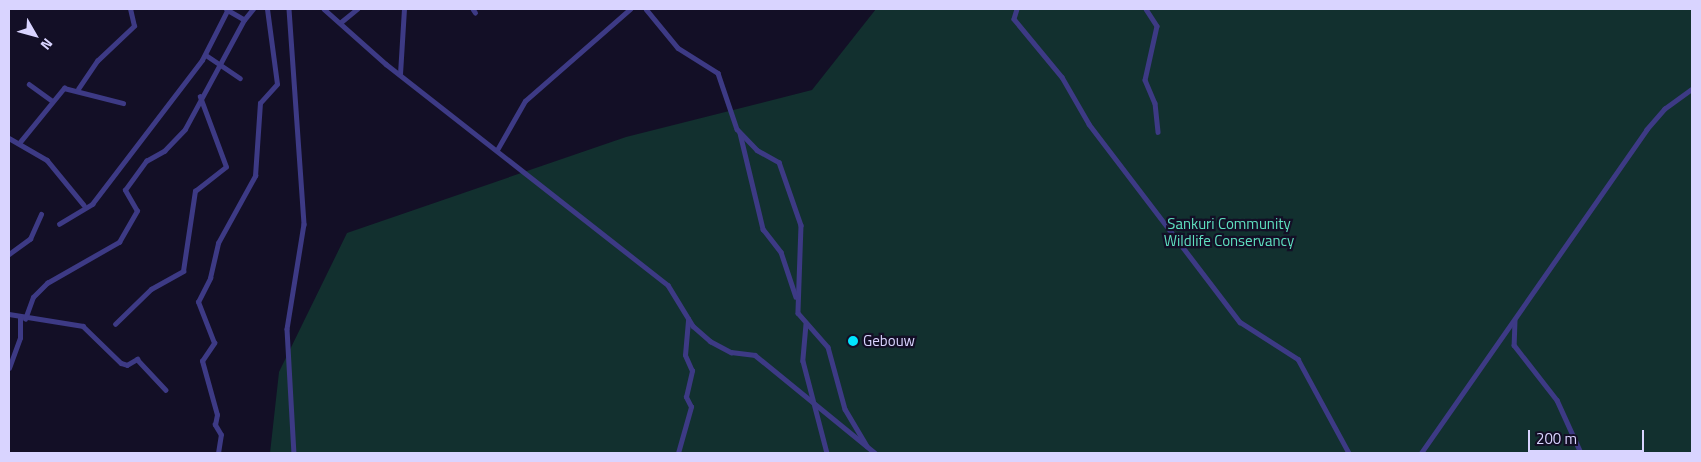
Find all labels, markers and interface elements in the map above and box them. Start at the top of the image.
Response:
north arrow [10,10,60,60]
text: N [36,34,58,55]
park label: Sankuri Community Wildlife Conservancy [1164,214,1294,249]
place label: Gebouw [863,332,915,350]
marker: Gebouw [847,335,859,347]
scale bar [1531,420,1647,452]
text: 200 m [1536,427,1577,450]

